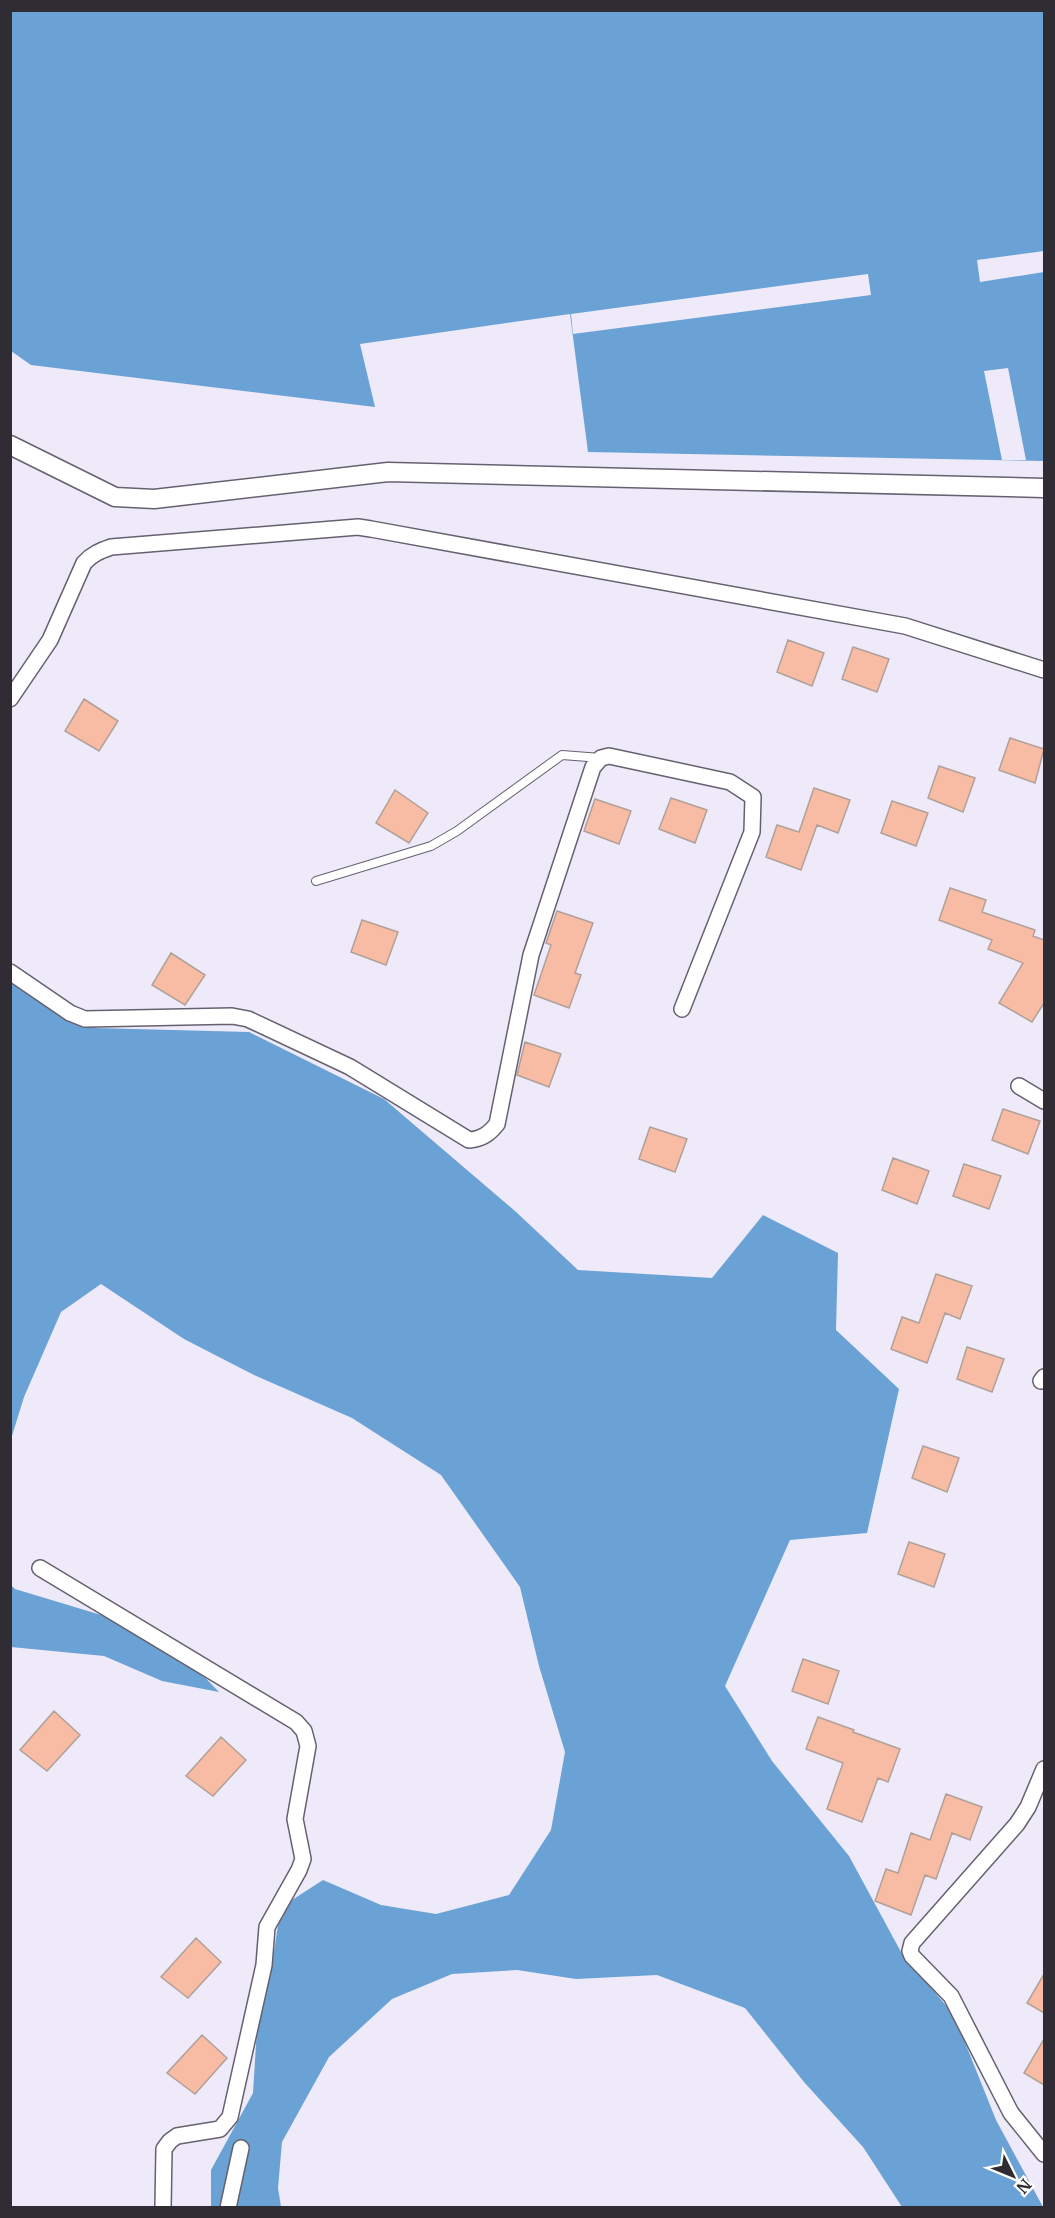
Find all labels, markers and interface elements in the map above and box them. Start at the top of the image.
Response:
north arrow [983,2146,1043,2206]
text: N [1012,2175,1036,2198]

